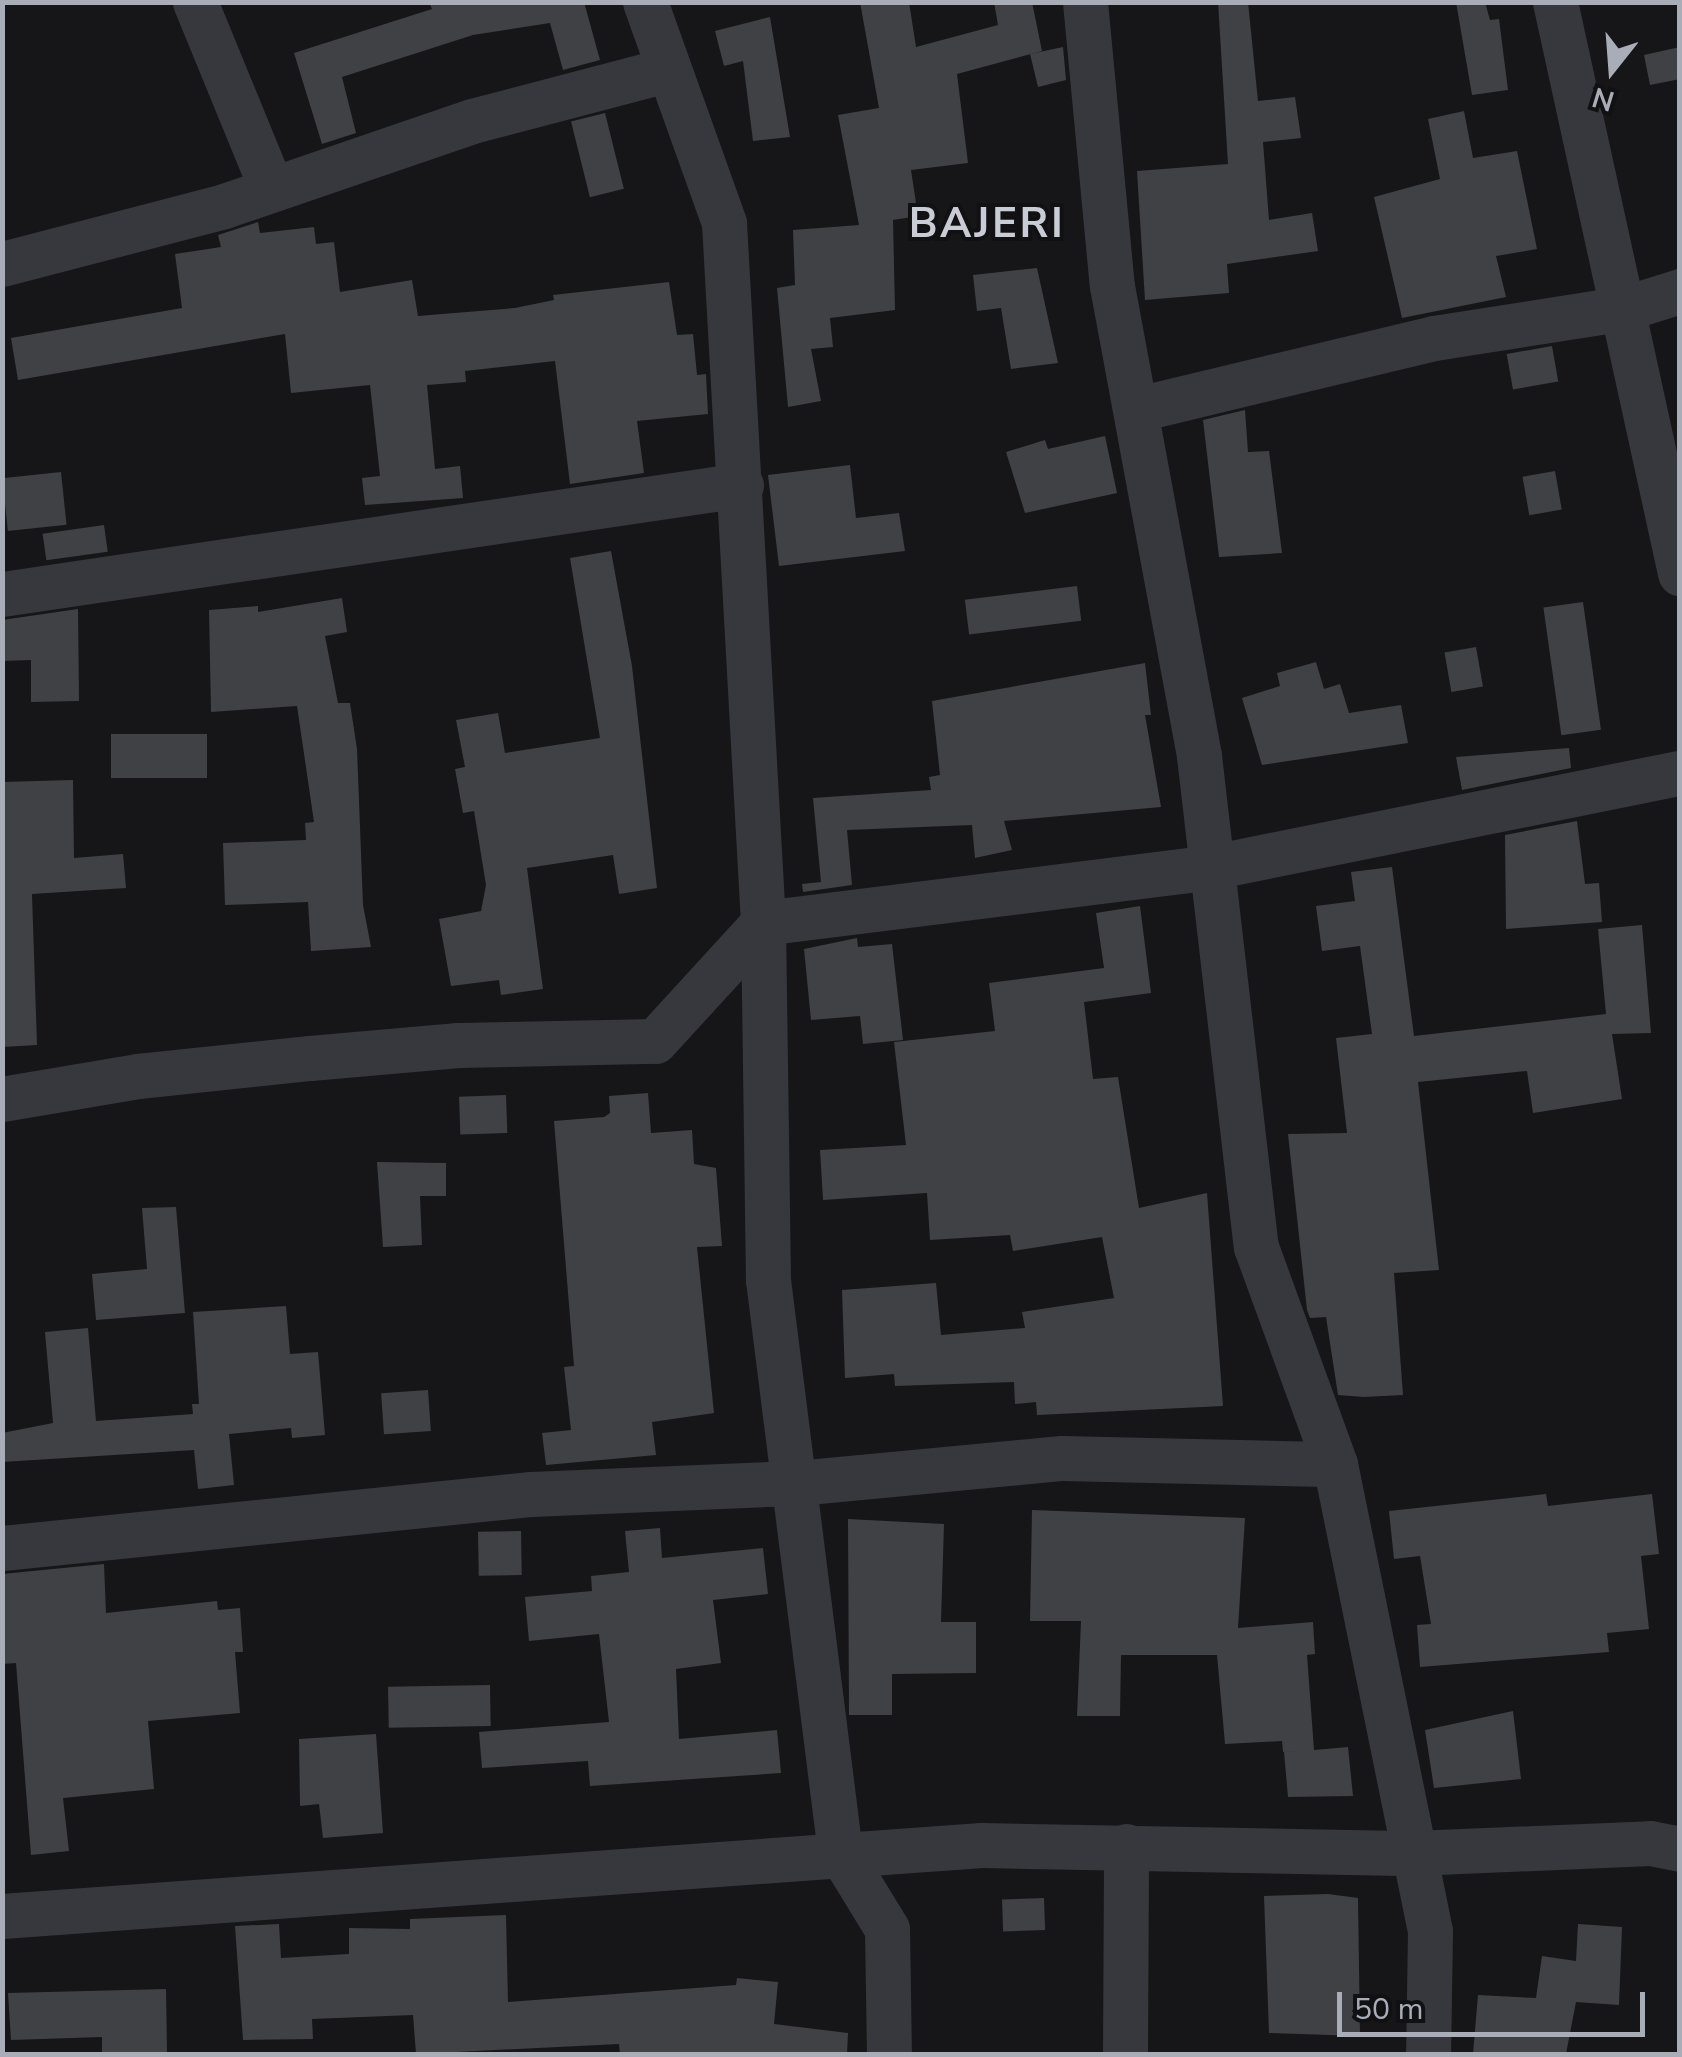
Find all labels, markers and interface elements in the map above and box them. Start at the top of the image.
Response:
north arrow [1562,20,1662,120]
text: N [1588,77,1619,120]
district label: BAJERI [909,199,1065,249]
scale bar [1342,1972,1650,2034]
text: 50 m [1354,1989,1423,2030]

